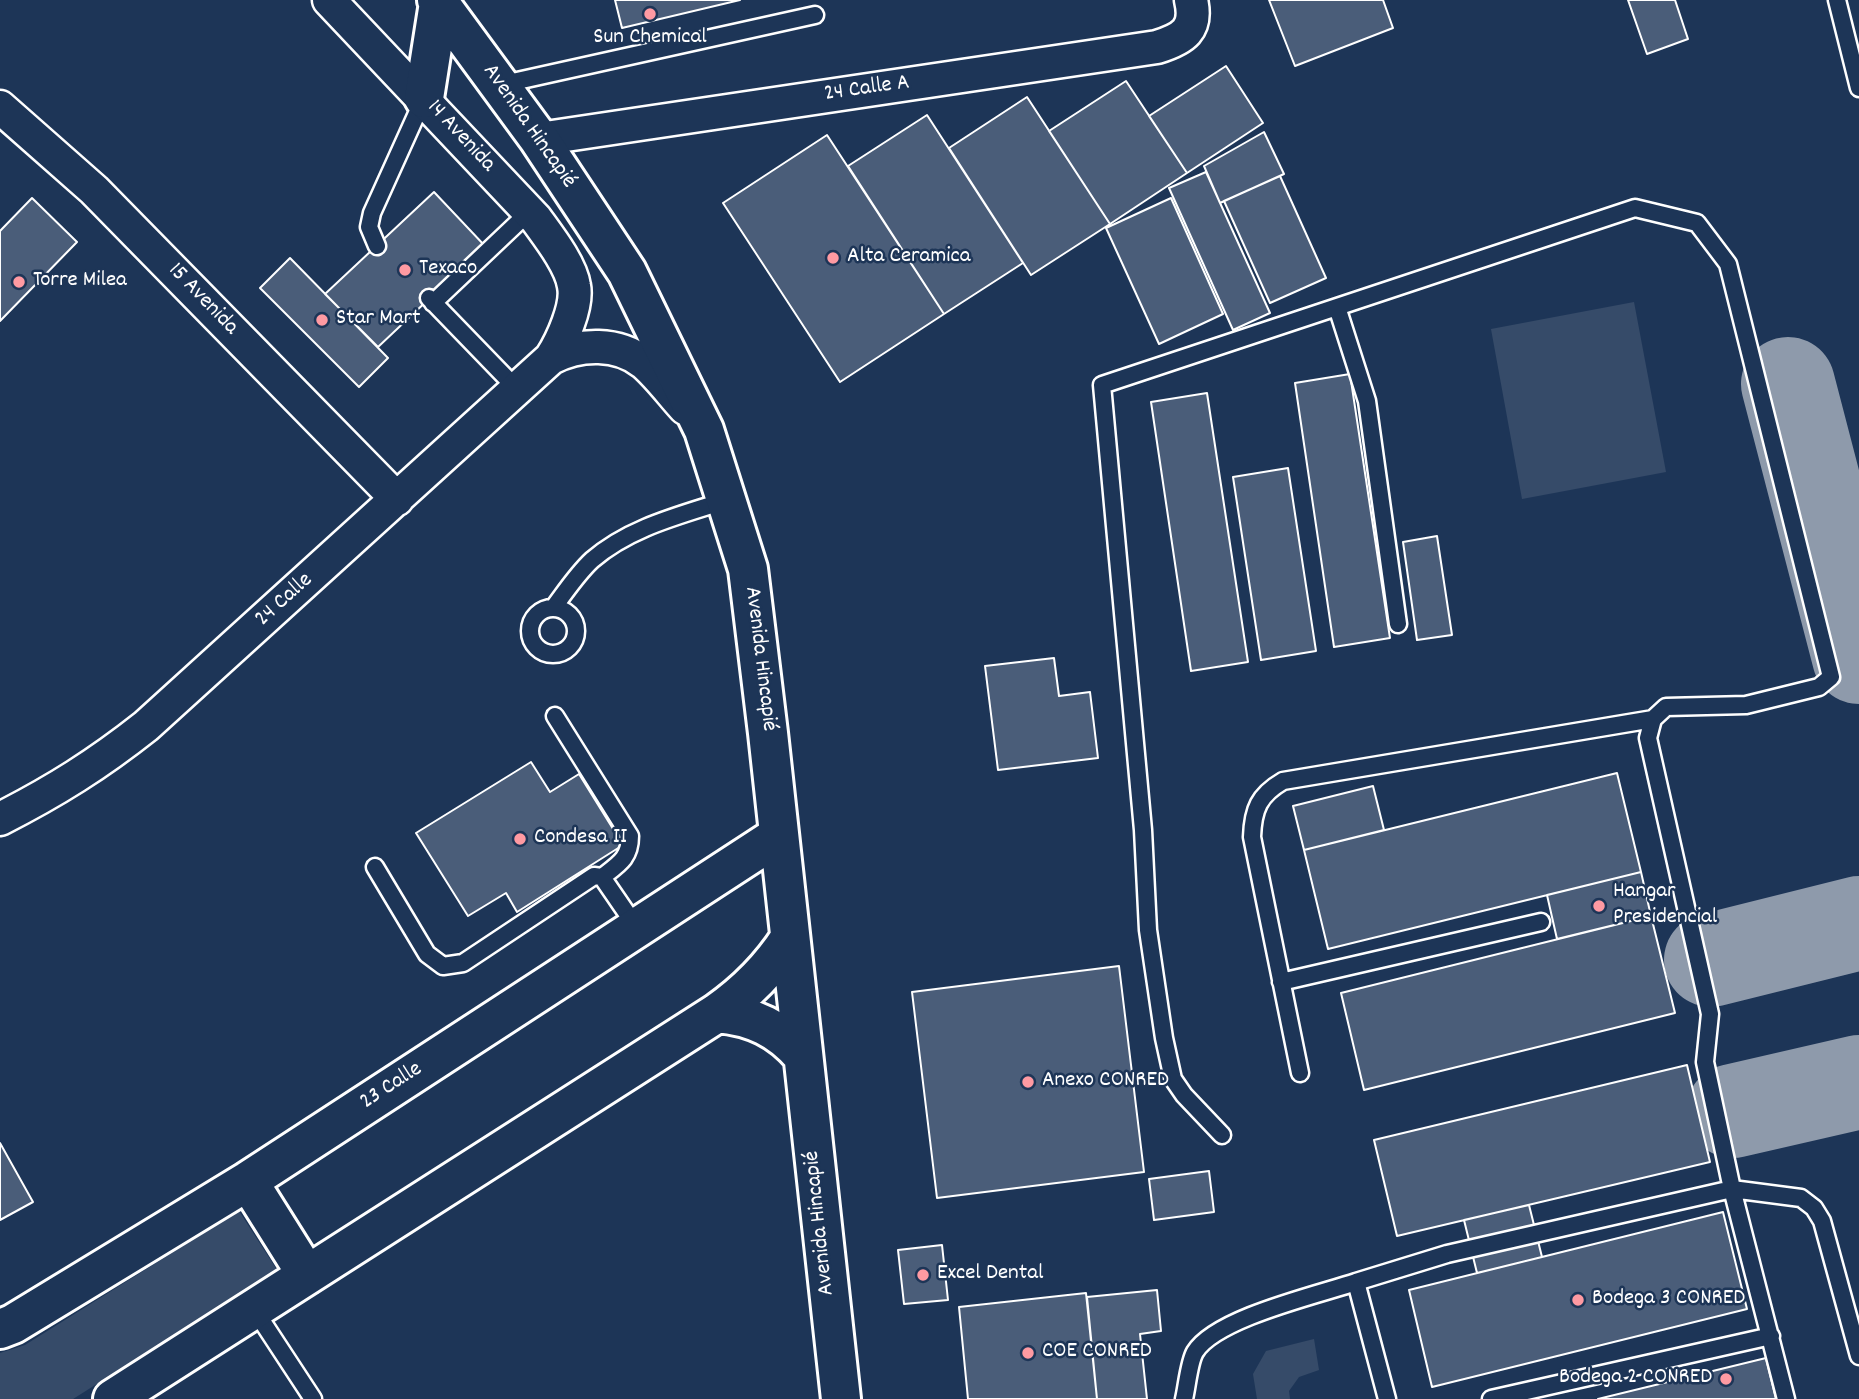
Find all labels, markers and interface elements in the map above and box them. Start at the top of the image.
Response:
marker: Sun Chemical [642,6,658,22]
place label: Sun Chemical [593,25,707,53]
street label: Avenida Hincapié [475,60,581,194]
street label: 24 Calle A [823,70,911,110]
street label: 14 Avenida [420,95,500,179]
place label: Alta Ceramica [847,244,970,272]
marker: Alta Ceramica [825,250,841,266]
place label: Texaco [419,256,477,284]
street label: 15 Avenida [161,258,243,342]
marker: Texaco [397,262,413,278]
place label: Torre Milea [33,268,127,296]
marker: Torre Milea [11,274,27,290]
place label: Star Mart [336,306,421,334]
marker: Star Mart [314,312,330,328]
street label: 24 Calle [250,568,320,634]
street label: Avenida Hincapié [736,585,782,733]
place label: Condesa II [534,825,627,853]
marker: Condesa II [512,831,528,847]
place label: Hangar Presidencial [1613,879,1717,933]
marker: Hangar Presidencial [1591,898,1607,914]
street label: 23 Calle [356,1057,428,1117]
place label: Anexo CONRED [1042,1068,1169,1096]
marker: Anexo CONRED [1020,1074,1036,1090]
street label: Avenida Hincapié [800,1149,842,1297]
place label: Excel Dental [937,1261,1043,1289]
marker: Excel Dental [915,1267,931,1283]
place label: Bodega 3 CONRED [1592,1286,1745,1314]
marker: Bodega 3 CONRED [1570,1292,1586,1308]
place label: COE CONRED [1042,1339,1152,1367]
marker: COE CONRED [1020,1345,1036,1361]
place label: Bodega 2 CONRED [1559,1365,1712,1393]
marker: Bodega 2 CONRED [1718,1371,1734,1387]

